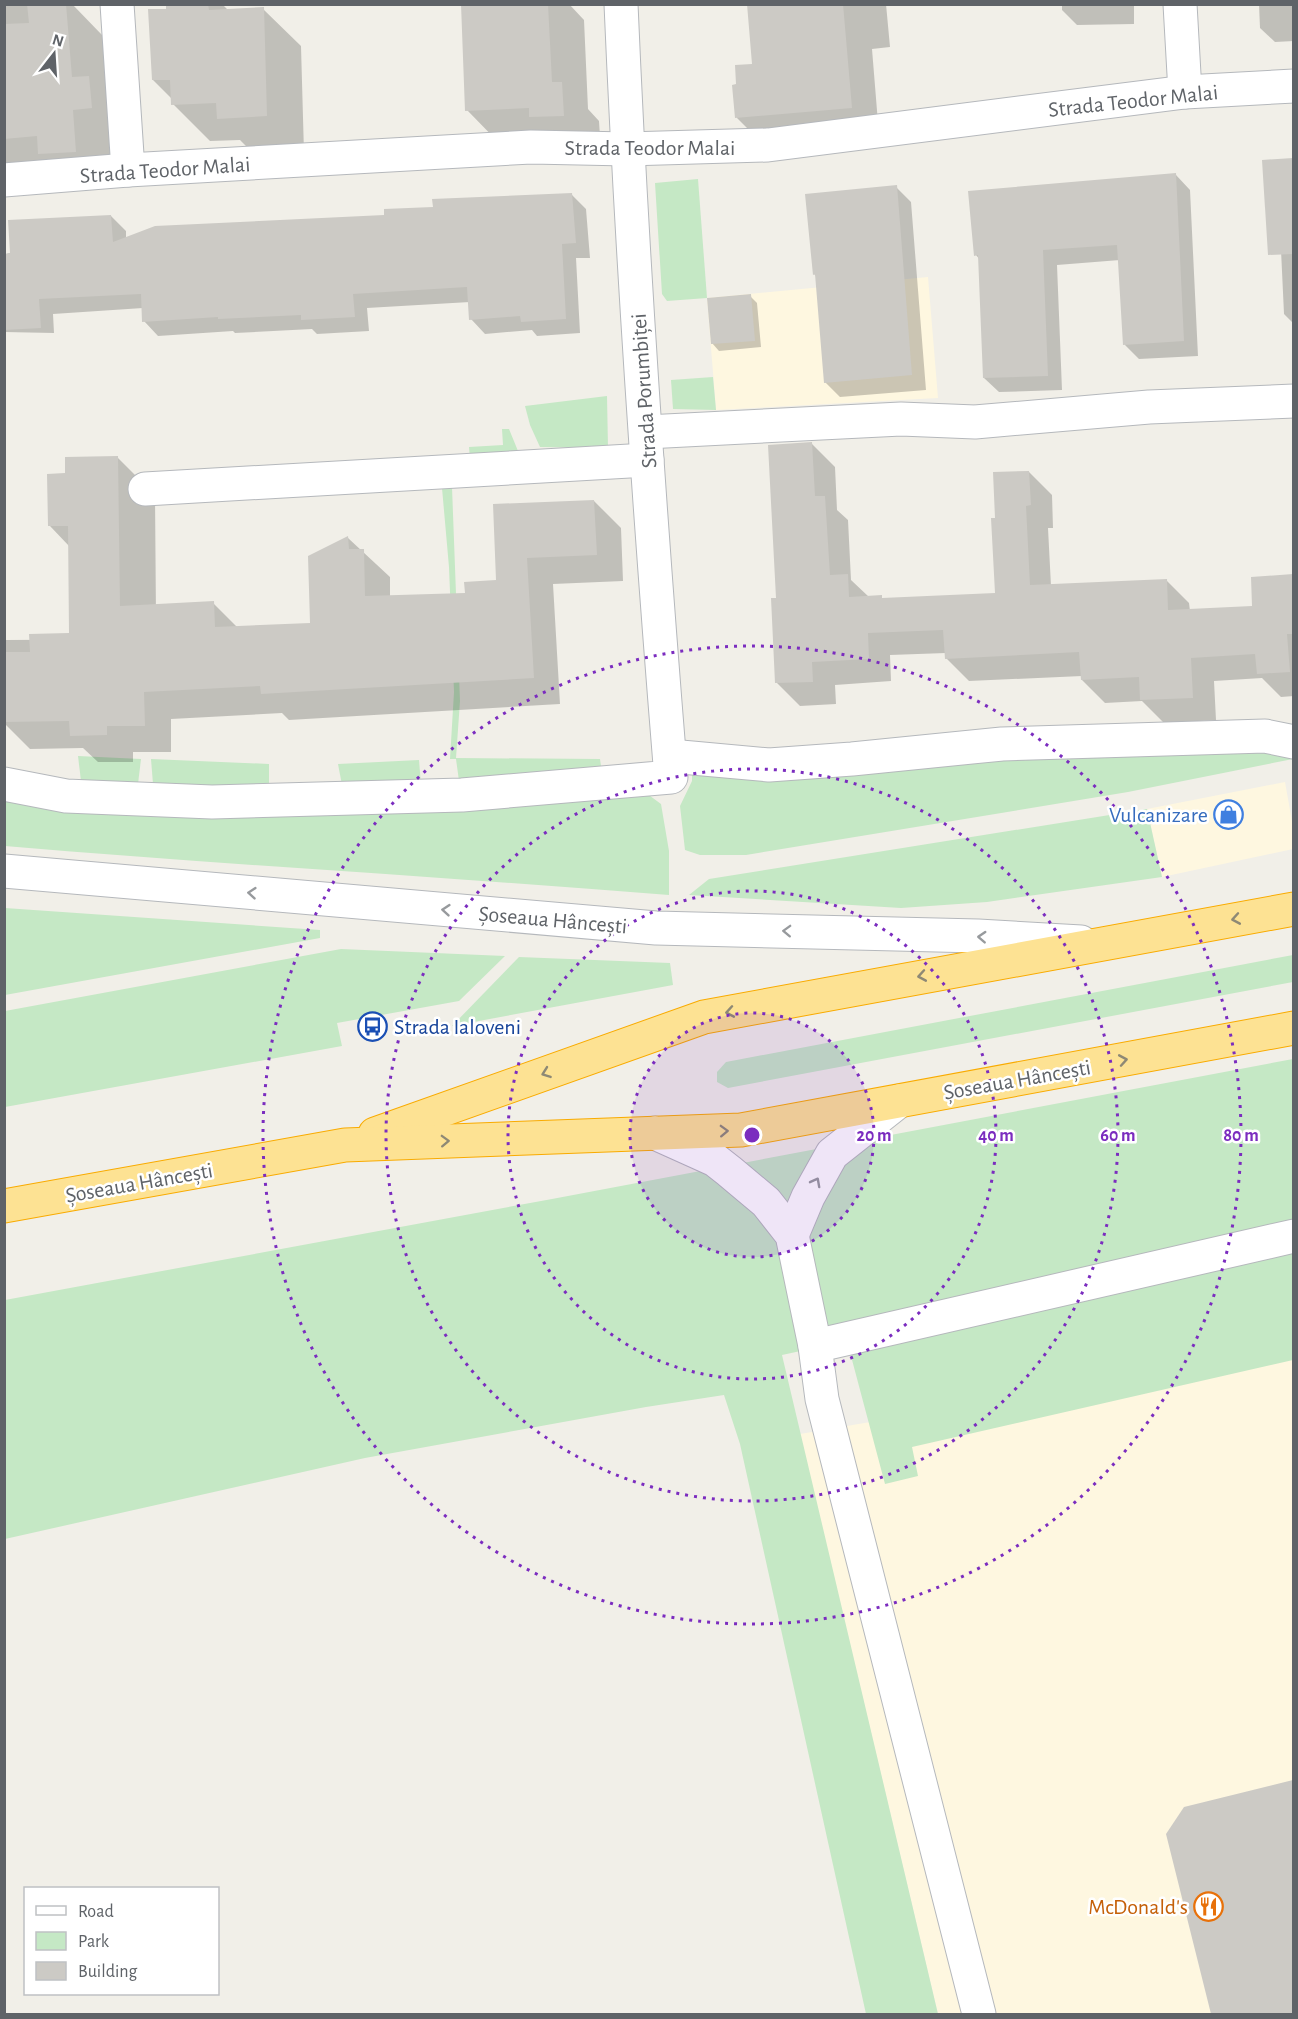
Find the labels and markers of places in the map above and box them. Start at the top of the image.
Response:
shop icon: Vulcanizare [1213,798,1245,830]
place label: Vulcanizare [1109,804,1208,826]
bus stop icon: Strada Ialoveni [357,1010,389,1042]
place label: Strada Ialoveni [394,1016,521,1038]
centre of rings [742,1125,762,1145]
restaurant icon: McDonald's [1193,1890,1225,1922]
place label: McDonald's [1088,1896,1188,1918]

